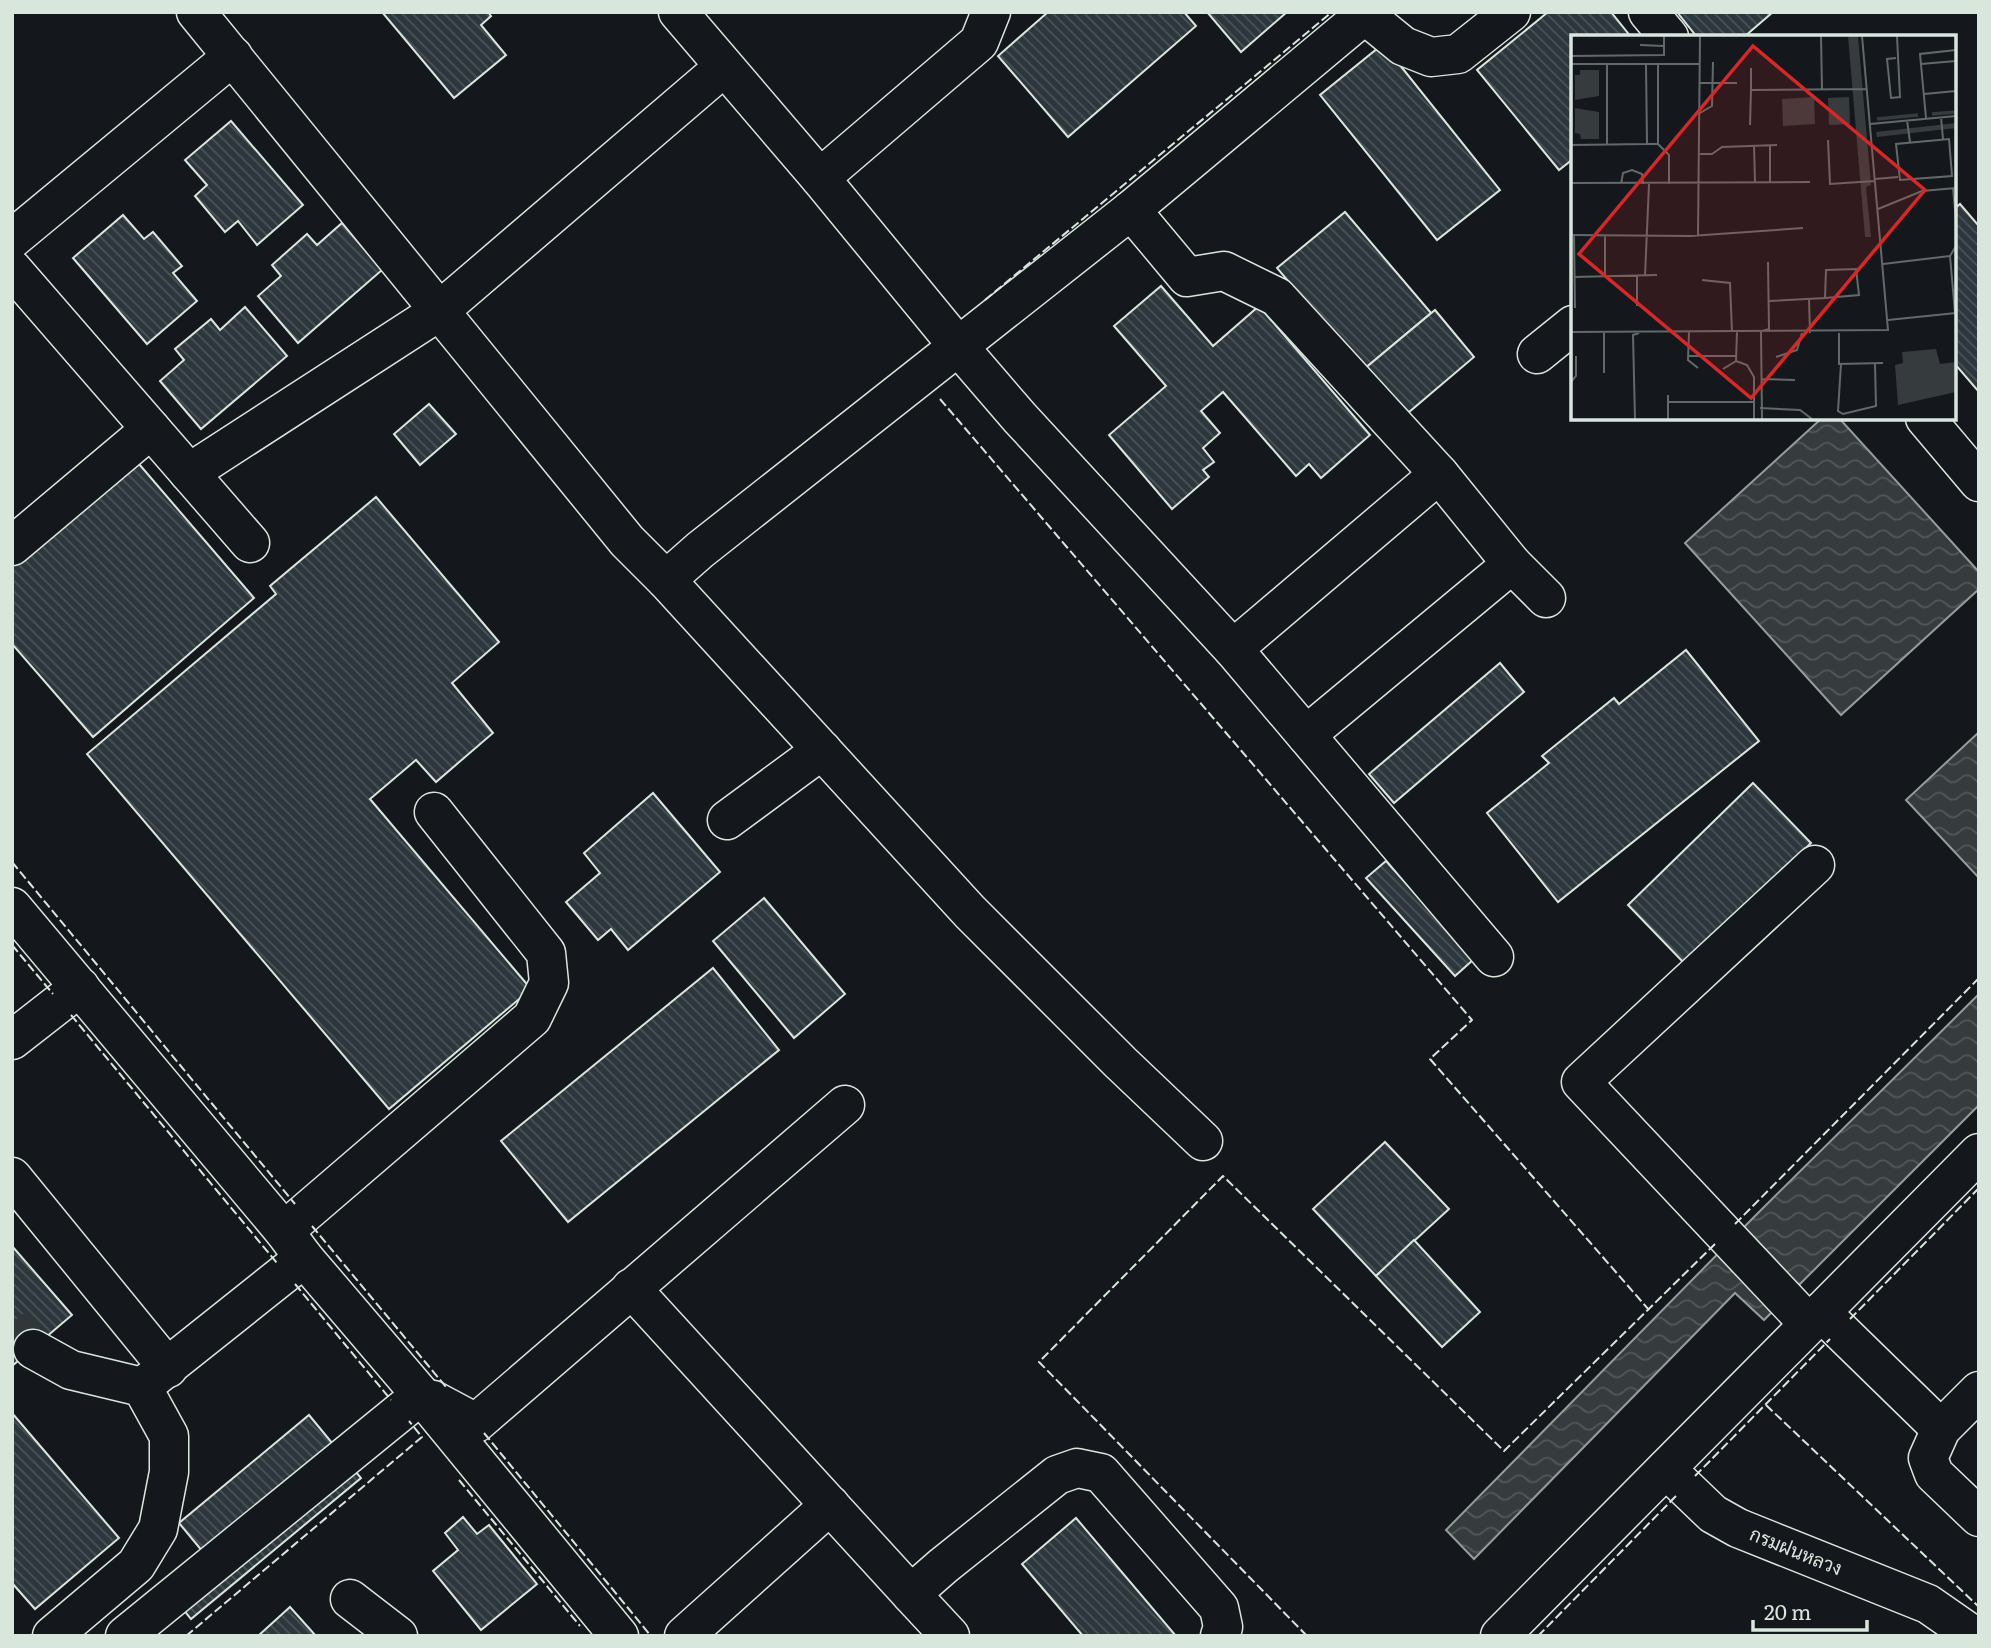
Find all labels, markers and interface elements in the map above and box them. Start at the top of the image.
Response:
inset map [1571,35,1956,420]
street label: กรมฝนหลวง [1746,1519,1847,1581]
scale bar [1753,1588,1867,1632]
text: 20 m [1764,1595,1811,1626]

